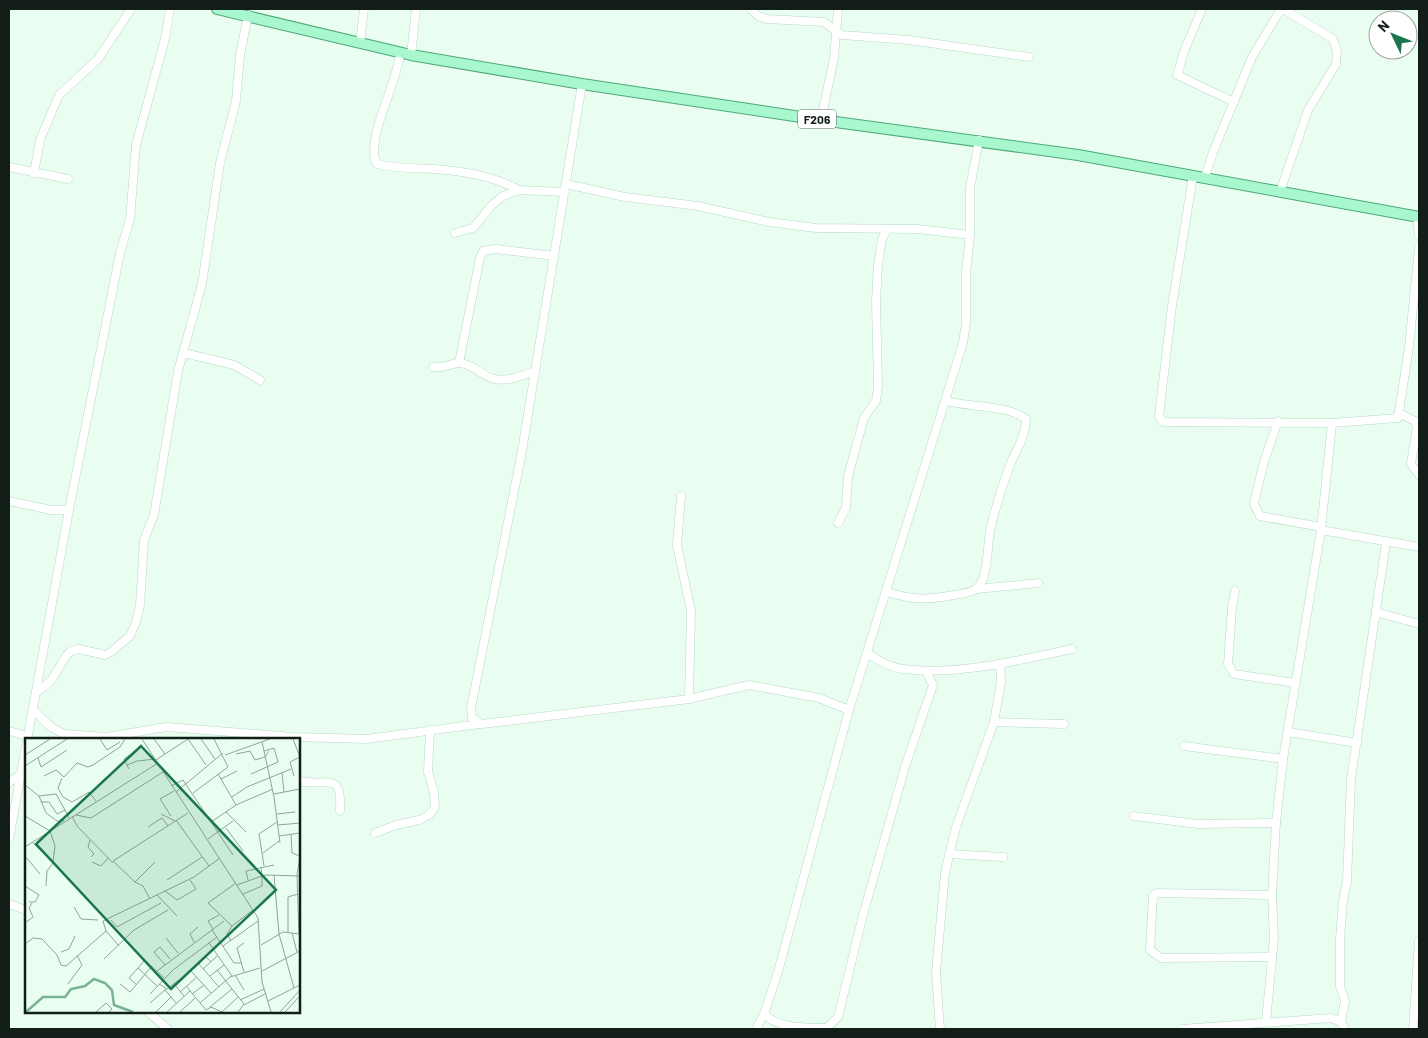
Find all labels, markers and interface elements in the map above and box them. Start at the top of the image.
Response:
north arrow [1368,10,1418,60]
text: N [1374,17,1393,35]
road number: F206 [798,110,836,128]
inset map [25,738,300,1013]

